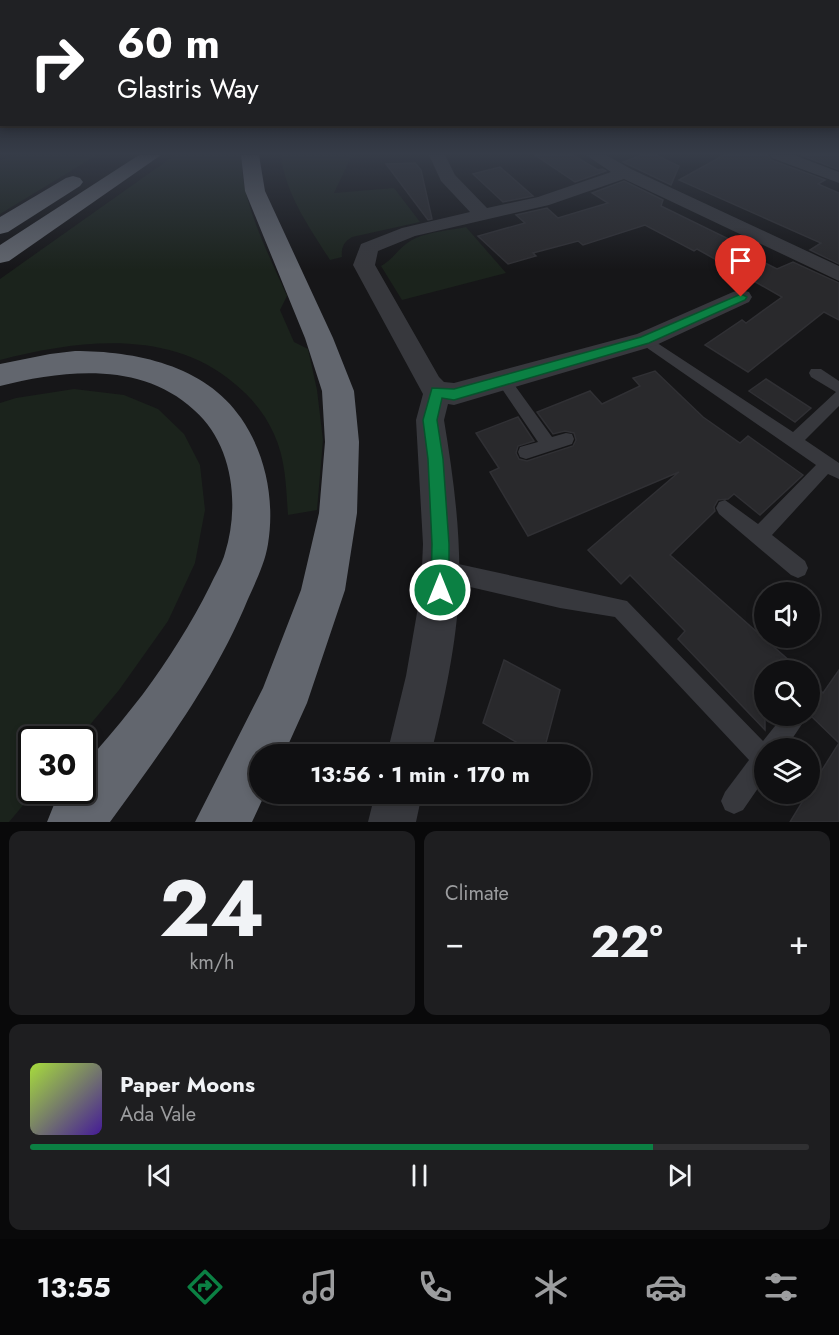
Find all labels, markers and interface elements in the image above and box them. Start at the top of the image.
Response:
text: 60 m [117,13,220,74]
icon: right [18,24,96,102]
text: Glastris Way [117,69,259,108]
pin [715,235,766,297]
icon: arrive [724,244,757,277]
position arrow [408,558,472,622]
map controls [754,582,820,804]
button: sound [754,582,820,648]
button: search [754,660,820,726]
speed limit sign: 30 [18,726,96,804]
button: layers [754,738,820,804]
text: 13:56 · 1 min · 170 m [310,758,530,790]
text: 24 [159,853,265,965]
text: Climate [445,879,509,908]
text: 22° [590,909,663,974]
text: − [445,919,464,966]
text: + [789,919,809,966]
text: km/h [189,948,235,977]
text: Paper Moons [120,1068,255,1100]
text: Ada Vale [120,1100,196,1129]
icon: previous [143,1159,176,1192]
icon: pause [403,1159,436,1192]
icon: next [663,1159,696,1192]
icon: directions [184,1266,226,1308]
icon: music [299,1266,341,1308]
icon: phone [414,1266,456,1308]
icon: climate [530,1266,572,1308]
icon: car [645,1266,687,1308]
icon: filters [760,1266,802,1308]
text: 13:55 [37,1268,111,1307]

